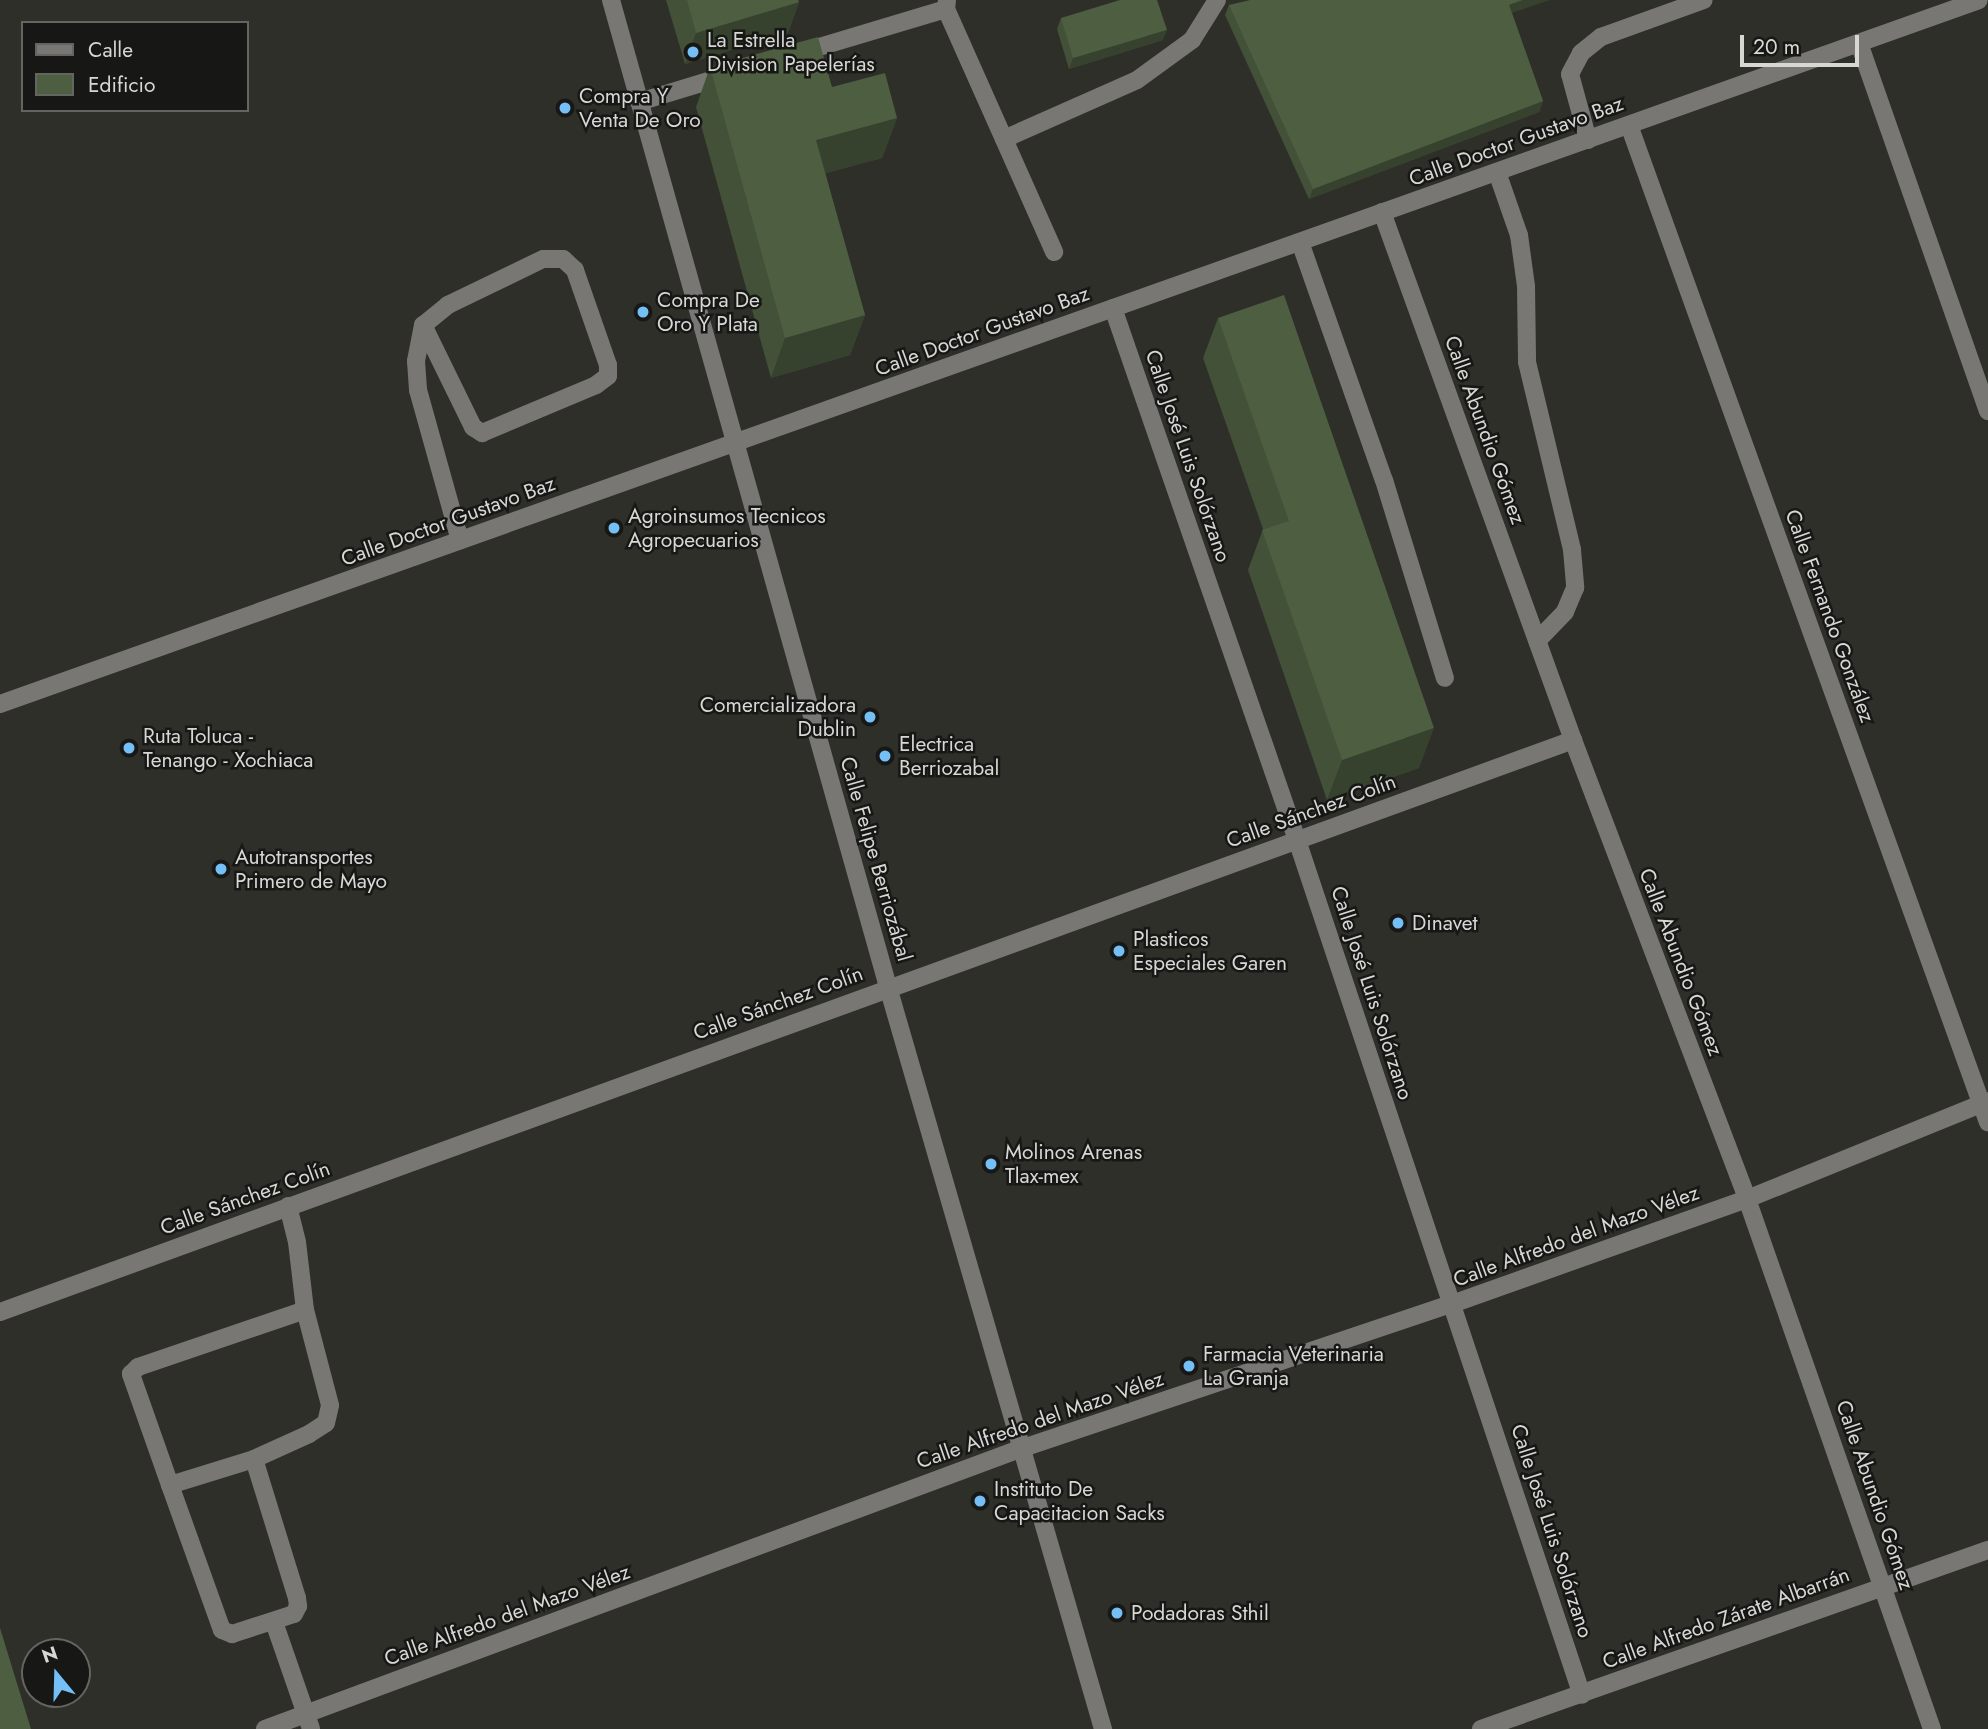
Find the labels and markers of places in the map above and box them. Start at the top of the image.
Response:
place label: La Estrella Division Papelerías [707,27,875,77]
marker: La Estrella Division Papelerías [685,44,701,60]
place label: Compra Y Venta De Oro [579,83,701,133]
marker: Compra Y Venta De Oro [557,100,573,116]
place label: Compra De Oro Y Plata [657,287,760,337]
marker: Compra De Oro Y Plata [635,304,651,320]
place label: Agroinsumos Tecnicos Agropecuarios [628,503,826,553]
marker: Agroinsumos Tecnicos Agropecuarios [606,520,622,536]
place label: Comercializadora Dublin [700,692,856,742]
marker: Comercializadora Dublin [862,709,878,725]
place label: Ruta Toluca - Tenango - Xochiaca [143,723,313,773]
place label: Electrica Berriozabal [899,731,999,781]
marker: Ruta Toluca - Tenango - Xochiaca [121,740,137,756]
marker: Electrica Berriozabal [877,748,893,764]
place label: Autotransportes Primero de Mayo [235,844,387,894]
marker: Autotransportes Primero de Mayo [213,861,229,877]
place label: Dinavet [1412,910,1478,936]
marker: Dinavet [1390,915,1406,931]
place label: Plasticos Especiales Garen [1133,926,1287,976]
marker: Plasticos Especiales Garen [1111,943,1127,959]
place label: Molinos Arenas Tlax-mex [1005,1139,1142,1189]
marker: Molinos Arenas Tlax-mex [983,1156,999,1172]
place label: Farmacia Veterinaria La Granja [1203,1341,1384,1391]
marker: Farmacia Veterinaria La Granja [1181,1358,1197,1374]
place label: Instituto De Capacitacion Sacks [994,1476,1165,1526]
marker: Instituto De Capacitacion Sacks [972,1493,988,1509]
place label: Podadoras Sthil [1131,1600,1269,1626]
marker: Podadoras Sthil [1109,1605,1125,1621]

